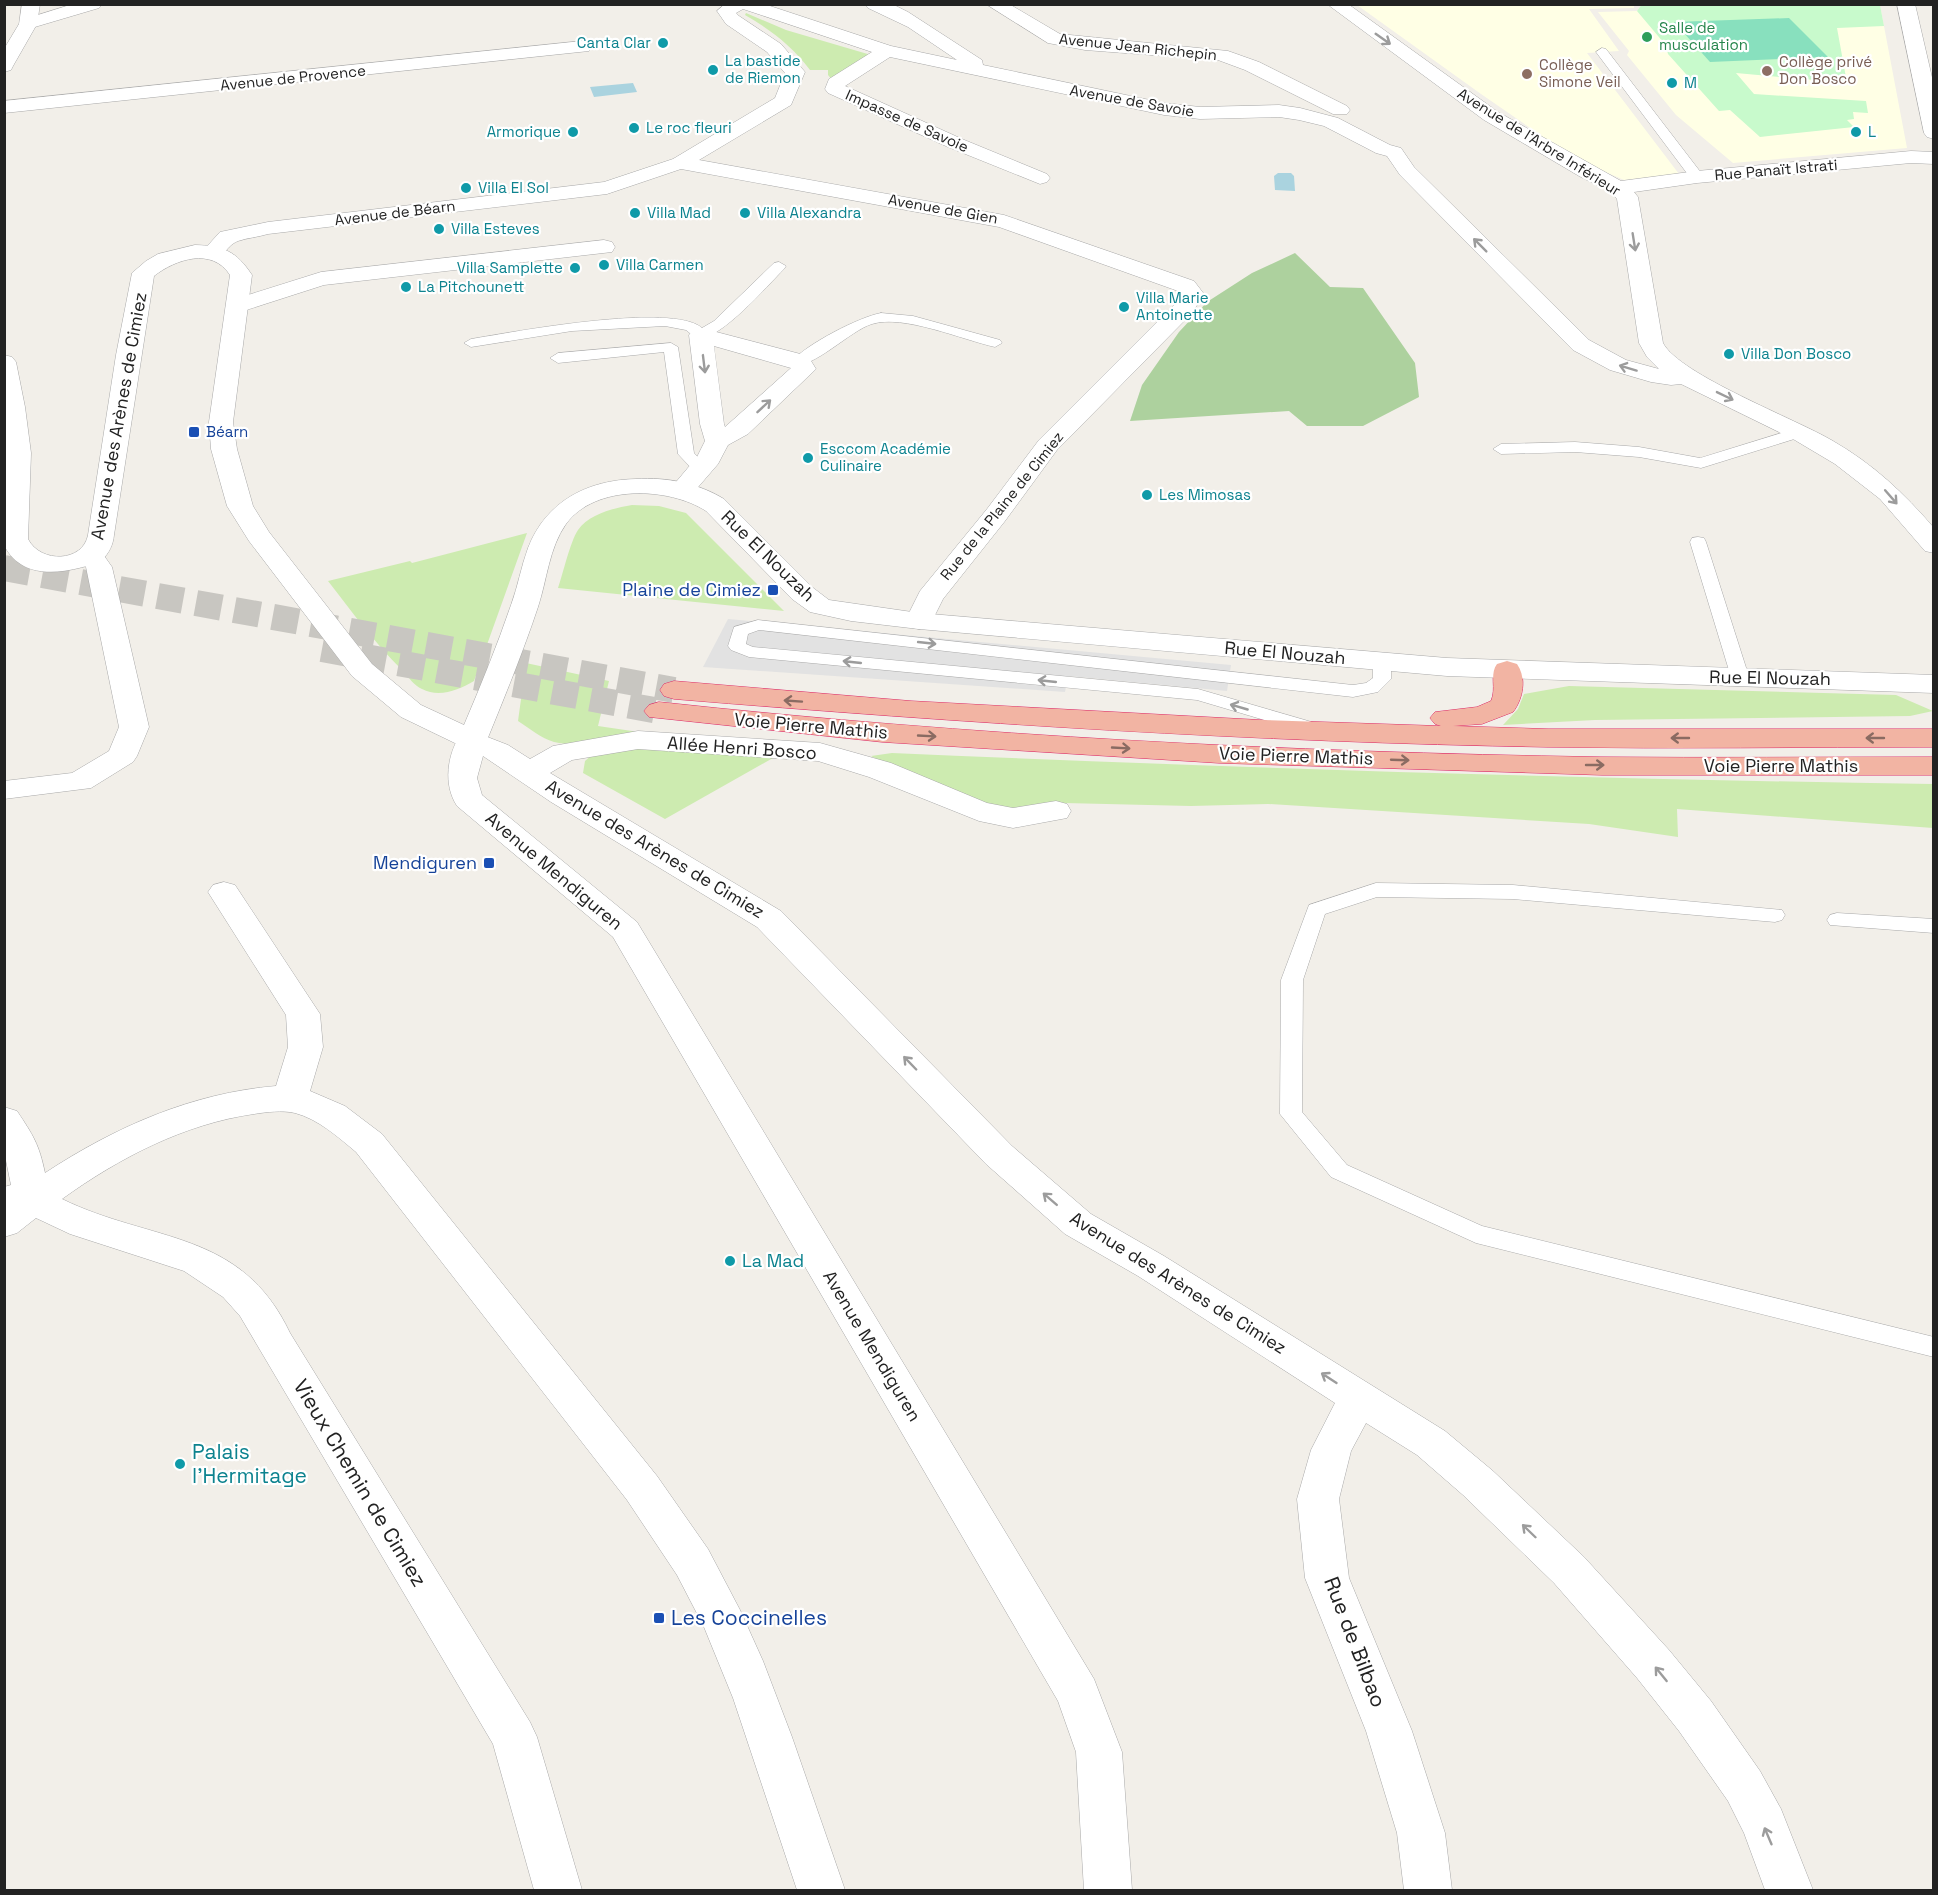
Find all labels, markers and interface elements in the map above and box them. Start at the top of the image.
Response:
place label: Salle de musculation [1659,18,1748,54]
street label: Avenue Jean Richepin [1058,29,1218,64]
marker: Salle de musculation [1640,30,1654,44]
place label: Canta Clar [577,33,651,52]
one-way arrow [1375,33,1391,45]
marker: Canta Clar [656,36,670,50]
place label: La bastide de Riemon [725,51,801,87]
place label: Collège privé Don Bosco [1779,52,1872,88]
place label: Collège Simone Veil [1539,55,1621,91]
street label: Avenue de Provence [219,60,367,95]
marker: La bastide de Riemon [706,63,720,77]
marker: Collège privé Don Bosco [1760,64,1774,78]
marker: Collège Simone Veil [1520,67,1534,81]
place label: M [1684,73,1697,92]
marker: M [1665,76,1679,90]
street label: Avenue de Savoie [1068,80,1196,121]
street label: Avenue de l'Arbre Inférieur [1454,83,1625,200]
street label: Impasse de Savoie [843,85,972,156]
place label: Le roc fleuri [646,118,732,137]
marker: Le roc fleuri [627,121,641,135]
place label: Armorique [487,122,561,141]
place label: L [1868,122,1876,141]
marker: Armorique [566,125,580,139]
marker: L [1849,125,1863,139]
street label: Rue Panaït Istrati [1714,155,1838,184]
place label: Villa El Sol [478,178,549,197]
marker: Villa El Sol [459,181,473,195]
street label: Avenue de Gien [887,190,999,227]
street label: Avenue de Béarn [333,196,456,229]
place label: Villa Mad [647,203,711,222]
place label: Villa Alexandra [757,203,862,222]
marker: Villa Mad [628,206,642,220]
marker: Villa Alexandra [738,206,752,220]
place label: Villa Esteves [451,219,540,238]
marker: Villa Esteves [432,222,446,236]
one-way arrow [1629,232,1640,252]
one-way arrow [1473,237,1487,252]
place label: Villa Carmen [616,255,704,274]
place label: Villa Samplette [457,258,563,277]
marker: Villa Carmen [597,258,611,272]
marker: Villa Samplette [568,261,582,275]
place label: La Pitchounett [418,277,525,296]
marker: La Pitchounett [399,280,413,294]
place label: Villa Marie Antoinette [1136,288,1213,324]
street label: Avenue des Arènes de Cimiez [85,290,152,542]
marker: Villa Marie Antoinette [1117,300,1131,314]
place label: Villa Don Bosco [1741,344,1851,363]
marker: Villa Don Bosco [1722,347,1736,361]
one-way arrow [699,353,710,373]
one-way arrow [1619,362,1638,373]
one-way arrow [1716,391,1734,402]
one-way arrow [756,399,771,413]
place label: Béarn [206,422,248,441]
marker: Béarn [187,425,201,439]
street label: Rue de la Plaine de Cimiez [936,428,1067,584]
place label: Esccom Académie Culinaire [820,439,951,475]
marker: Esccom Académie Culinaire [801,451,815,465]
place label: Les Mimosas [1159,485,1251,504]
marker: Les Mimosas [1140,488,1154,502]
one-way arrow [1884,489,1898,504]
street label: Rue El Nouzah [717,505,820,606]
place label: Plaine de Cimiez [622,578,761,601]
marker: Plaine de Cimiez [766,583,780,597]
street label: Rue El Nouzah [1223,636,1347,669]
one-way arrow [916,638,936,649]
one-way arrow [843,656,863,667]
street label: Rue El Nouzah [1709,665,1831,690]
one-way arrow [1037,675,1057,686]
one-way arrow [784,696,803,707]
one-way arrow [1230,701,1249,712]
street label: Voie Pierre Mathis [733,707,889,744]
street label: Allée Henri Bosco [667,731,818,764]
one-way arrow [916,731,936,742]
one-way arrow [1671,732,1691,744]
one-way arrow [1866,732,1886,744]
street label: Voie Pierre Mathis [1219,741,1374,770]
one-way arrow [1111,742,1131,753]
street label: Voie Pierre Mathis [1704,754,1858,777]
one-way arrow [1390,755,1410,766]
one-way arrow [1584,759,1604,771]
street label: Avenue des Arènes de Cimiez [542,774,769,923]
street label: Avenue Mendiguren [481,806,628,935]
place label: Mendiguren [373,851,477,874]
marker: Mendiguren [482,856,496,870]
one-way arrow [903,1056,917,1071]
one-way arrow [1043,1192,1058,1206]
street label: Avenue des Arènes de Cimiez [1066,1206,1291,1359]
place label: La Mad [742,1249,804,1272]
marker: La Mad [723,1254,737,1268]
street label: Avenue Mendiguren [818,1266,927,1425]
one-way arrow [1321,1371,1338,1383]
street label: Vieux Chemin de Cimiez [288,1374,433,1592]
place label: Palais l'Hermitage [192,1438,307,1489]
marker: Palais l'Hermitage [173,1457,187,1471]
one-way arrow [1521,1523,1536,1538]
street label: Rue de Bilbao [1318,1573,1393,1711]
place label: Les Coccinelles [671,1604,827,1631]
marker: Les Coccinelles [652,1611,666,1625]
one-way arrow [1654,1666,1667,1682]
one-way arrow [1762,1827,1774,1845]

